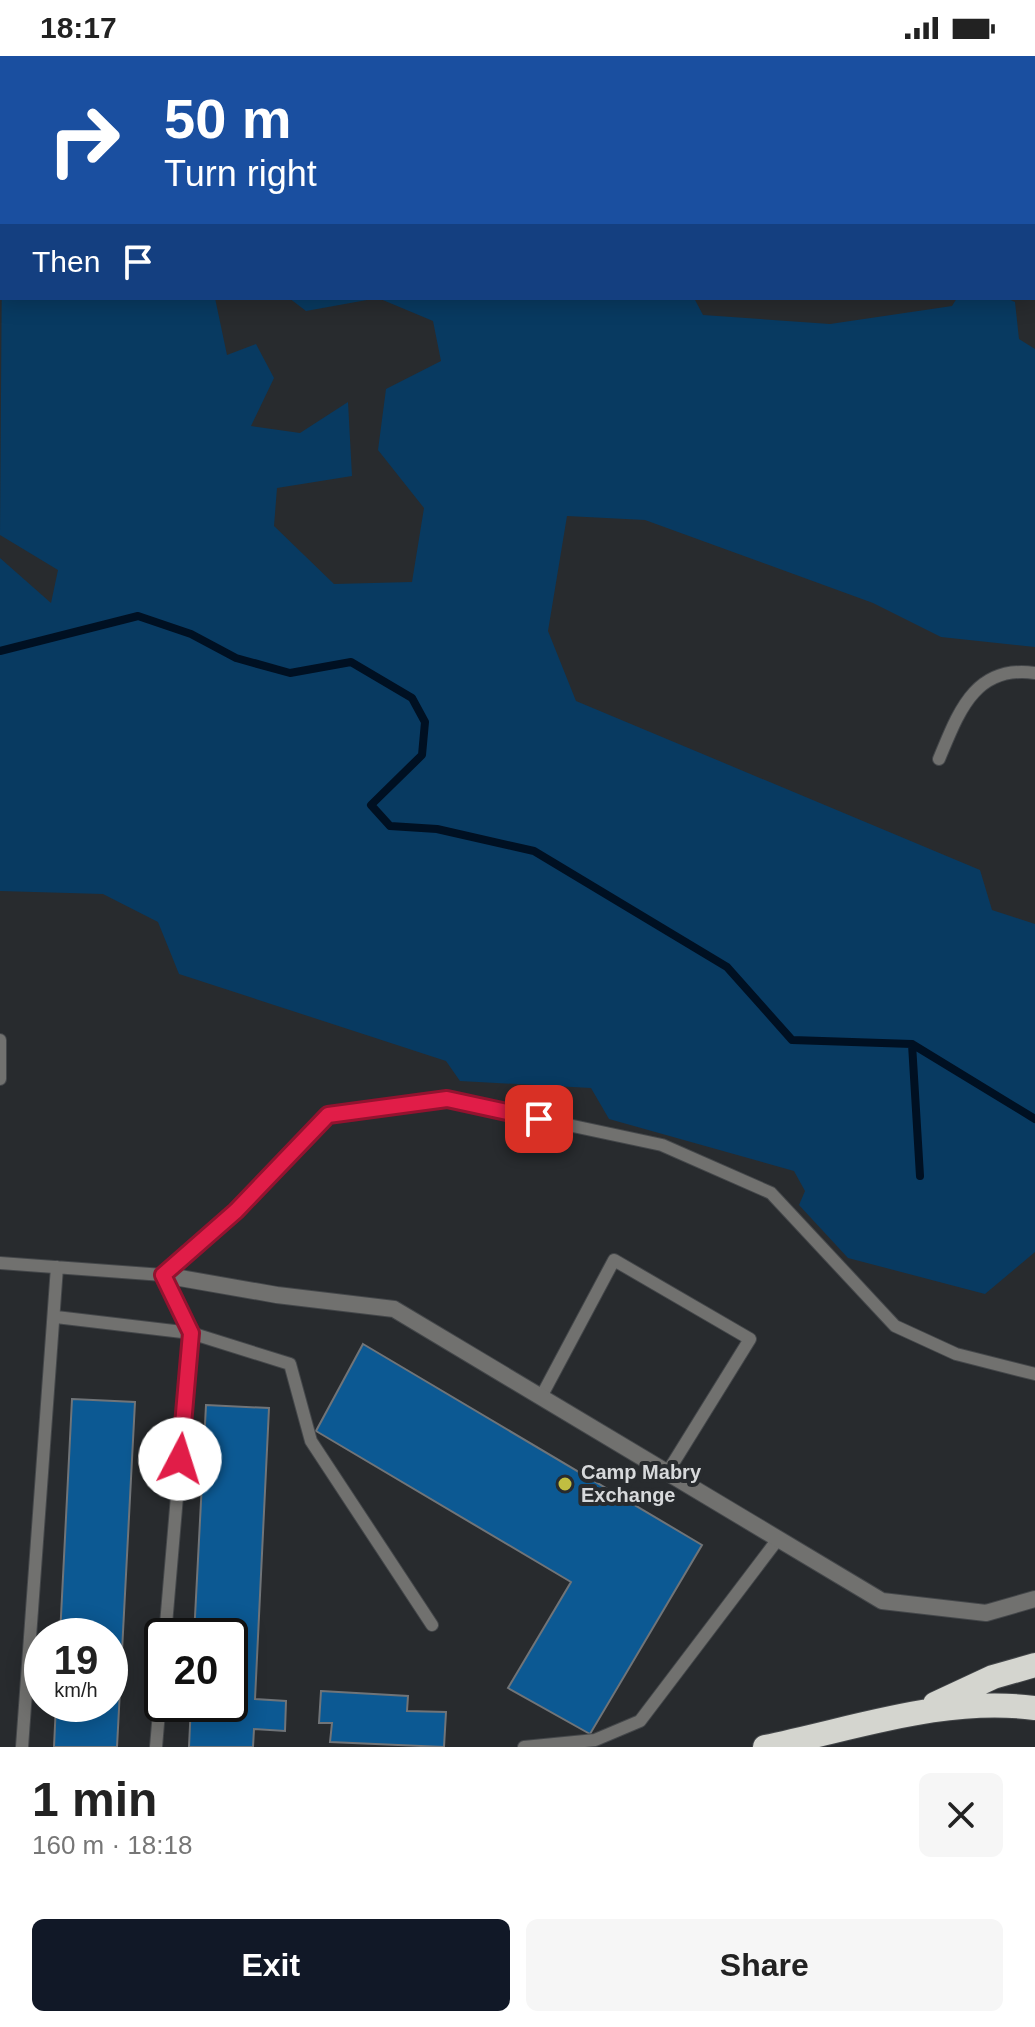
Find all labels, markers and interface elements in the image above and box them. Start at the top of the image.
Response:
text: 18:17 [40,11,117,44]
text: 50 m [164,87,292,150]
icon: right [32,88,136,192]
text: Turn right [164,153,317,194]
icon: arrive [116,240,160,284]
text: Then [32,245,100,278]
pin [505,1085,573,1153]
icon: arrive [517,1097,561,1141]
position arrow [138,1417,222,1501]
place label: Camp Mabry Exchange [581,1461,702,1506]
marker: Camp Mabry Exchange [556,1475,574,1493]
speed limit sign: 20 [144,1618,248,1722]
text: 19 [54,1638,98,1682]
text: km/h [54,1679,98,1701]
text: 1 min [32,1773,157,1826]
button: close [919,1773,1003,1857]
text: 160 m · 18:18 [32,1830,192,1860]
button: Exit [32,1919,510,2011]
button: Share [526,1919,1003,2011]

